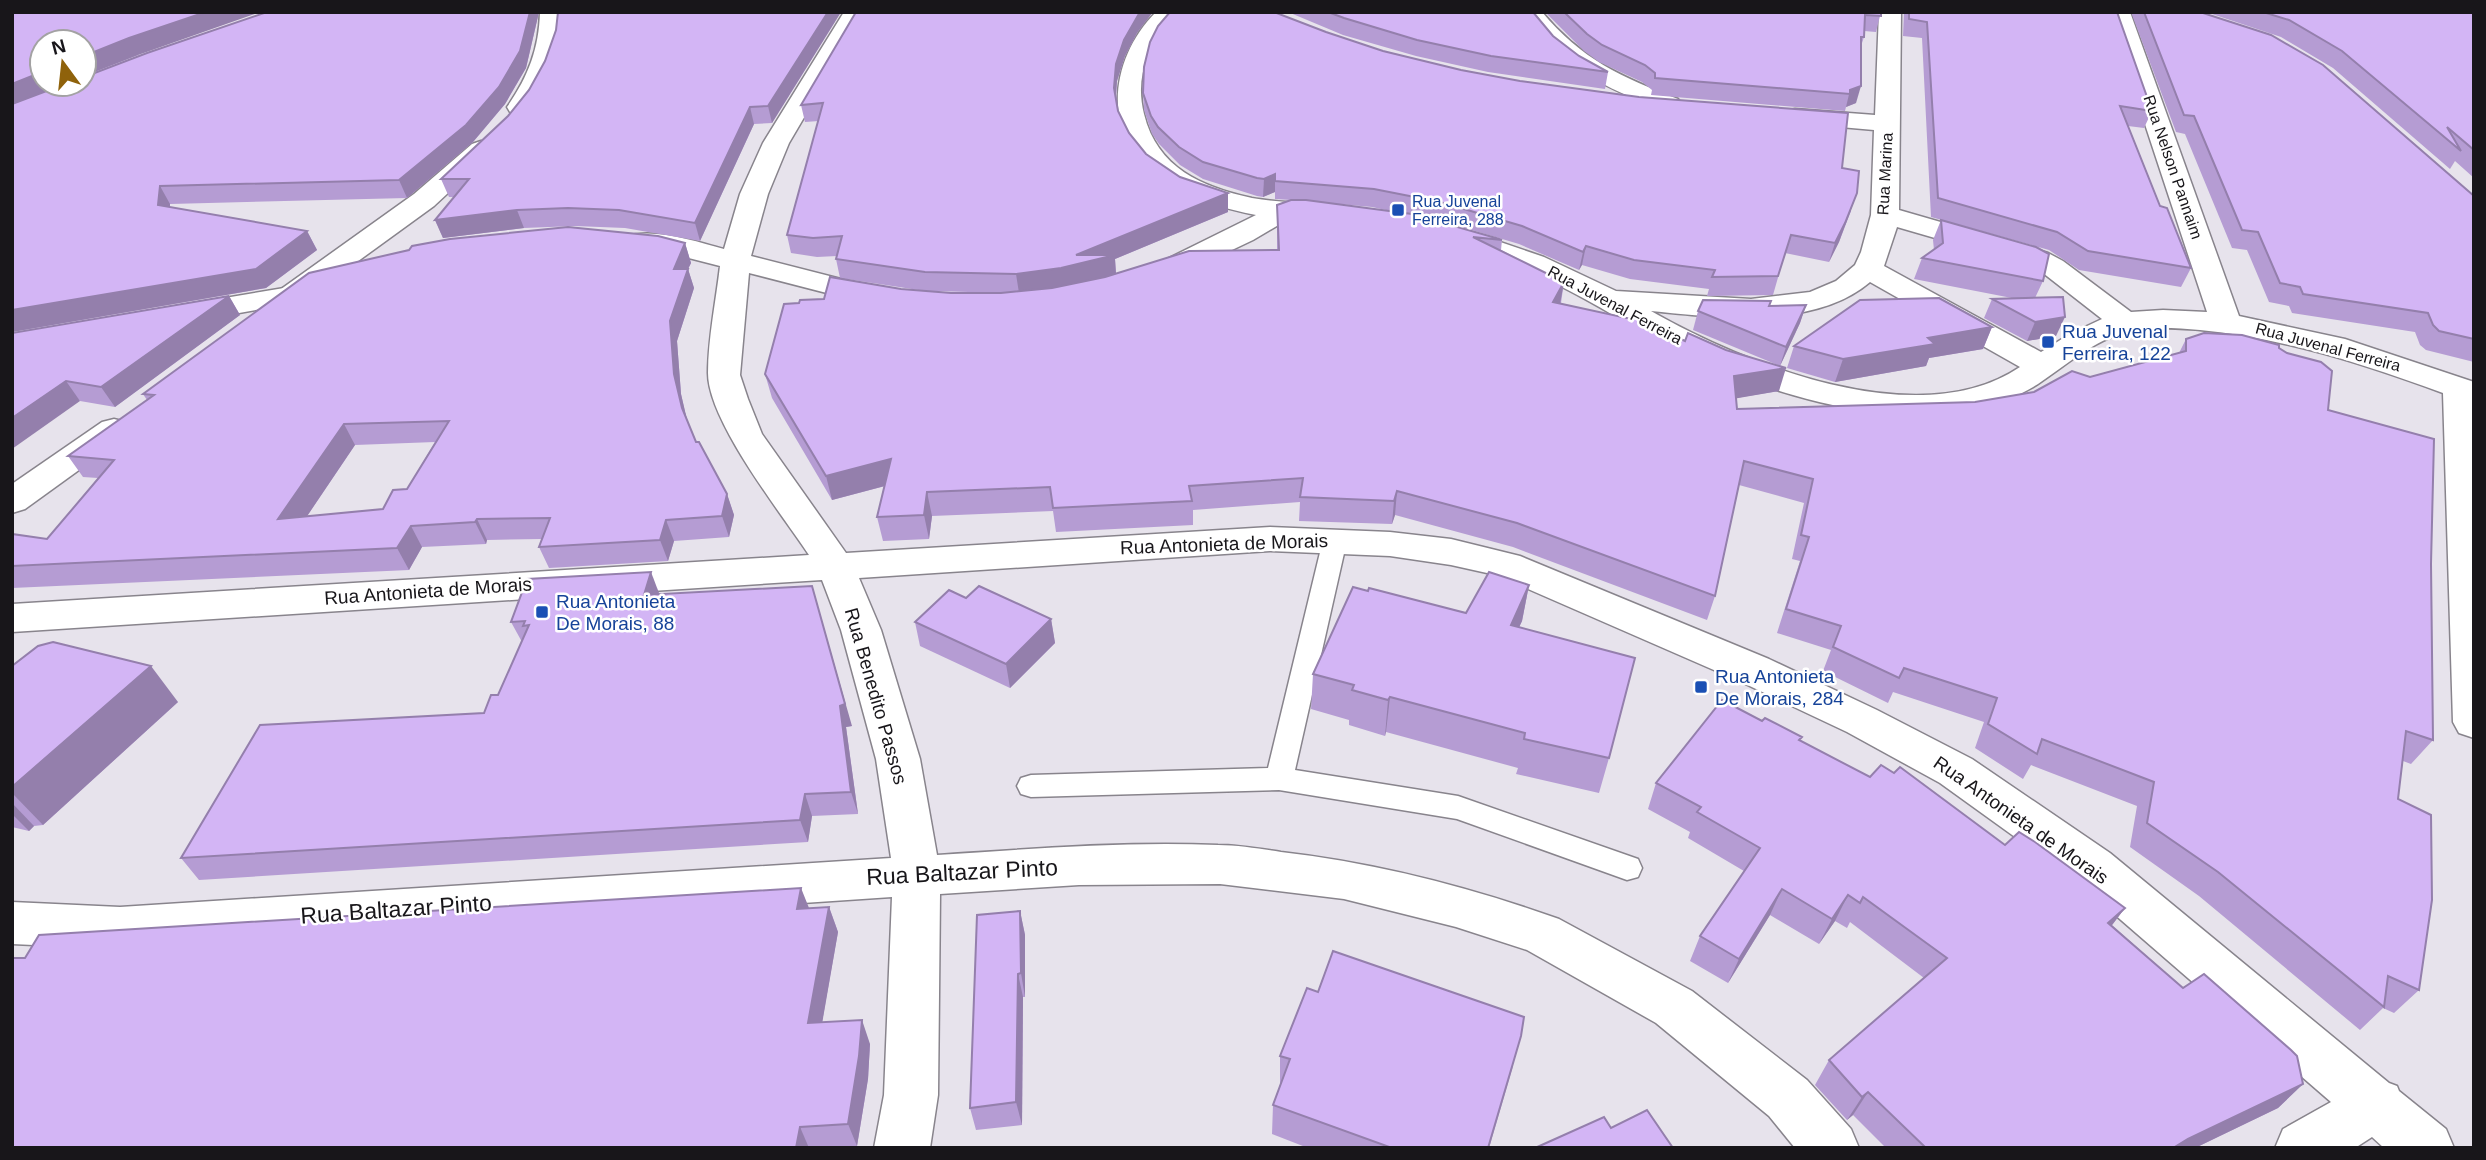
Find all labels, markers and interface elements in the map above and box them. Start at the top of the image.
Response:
north arrow [28,28,98,98]
text: N [49,35,68,59]
street label: Rua Nelson Pannaim [2140,93,2206,241]
street label: Rua Marina [1874,132,1896,216]
place label: Rua Juvenal Ferreira, 288 [1412,193,1504,228]
marker: Rua Juvenal Ferreira, 288 [1390,202,1406,218]
street label: Rua Juvenal Ferreira [1545,262,1685,348]
street label: Rua Juvenal Ferreira [2254,319,2402,375]
place label: Rua Juvenal Ferreira, 122 [2062,321,2171,364]
marker: Rua Juvenal Ferreira, 122 [2040,334,2056,350]
street label: Rua Antonieta de Morais [1120,530,1328,558]
street label: Rua Antonieta de Morais [323,573,533,609]
place label: Rua Antonieta De Morais, 88 [556,591,676,634]
marker: Rua Antonieta De Morais, 88 [534,604,550,620]
street label: Rua Benedito Passos [841,605,911,787]
place label: Rua Antonieta De Morais, 284 [1715,666,1844,709]
marker: Rua Antonieta De Morais, 284 [1693,679,1709,695]
street label: Rua Antonieta de Morais [1930,752,2112,888]
street label: Rua Baltazar Pinto [866,854,1058,890]
street label: Rua Baltazar Pinto [299,889,493,929]

